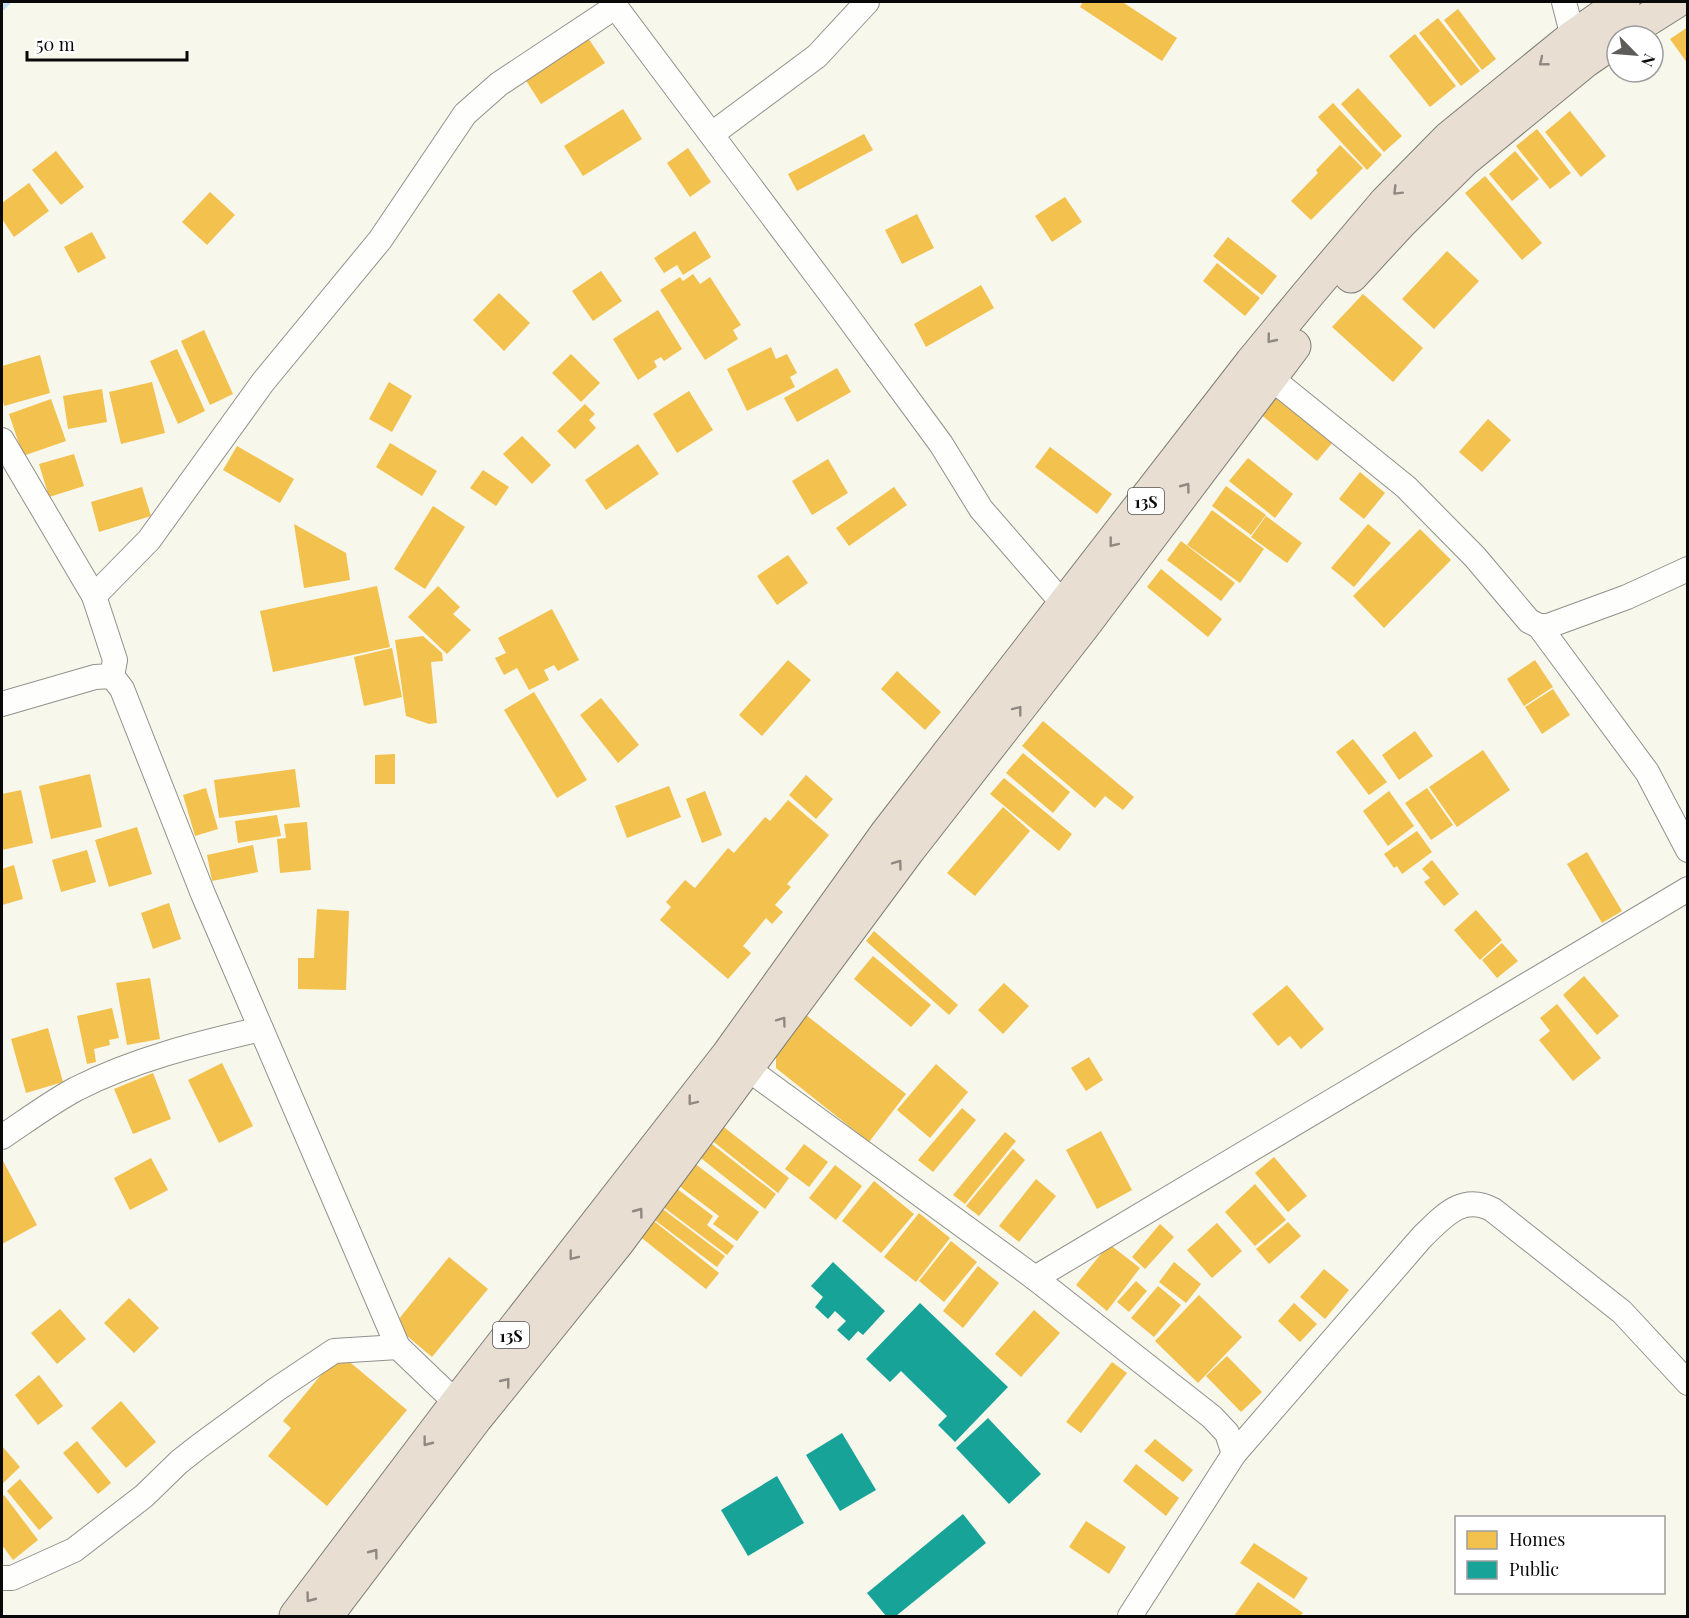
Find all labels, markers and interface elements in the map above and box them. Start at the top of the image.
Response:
scale bar [27,24,188,62]
north arrow [1605,24,1665,84]
text: 50 m [36,32,75,56]
text: N [1637,51,1661,71]
one-way arrow [1539,55,1550,66]
one-way arrow [1394,183,1405,194]
one-way arrow [1267,332,1278,343]
one-way arrow [1179,483,1190,494]
road number: 13S [1128,488,1164,514]
one-way arrow [1109,536,1120,547]
one-way arrow [1010,705,1021,716]
one-way arrow [891,859,902,870]
one-way arrow [775,1016,786,1027]
one-way arrow [689,1095,700,1106]
one-way arrow [632,1208,643,1219]
one-way arrow [570,1249,581,1260]
road number: 13S [493,1322,529,1348]
one-way arrow [498,1377,509,1388]
one-way arrow [424,1436,435,1447]
legend [1455,1516,1665,1594]
text: Homes [1509,1527,1565,1551]
one-way arrow [367,1549,378,1560]
text: Public [1509,1557,1559,1581]
one-way arrow [306,1591,317,1602]

